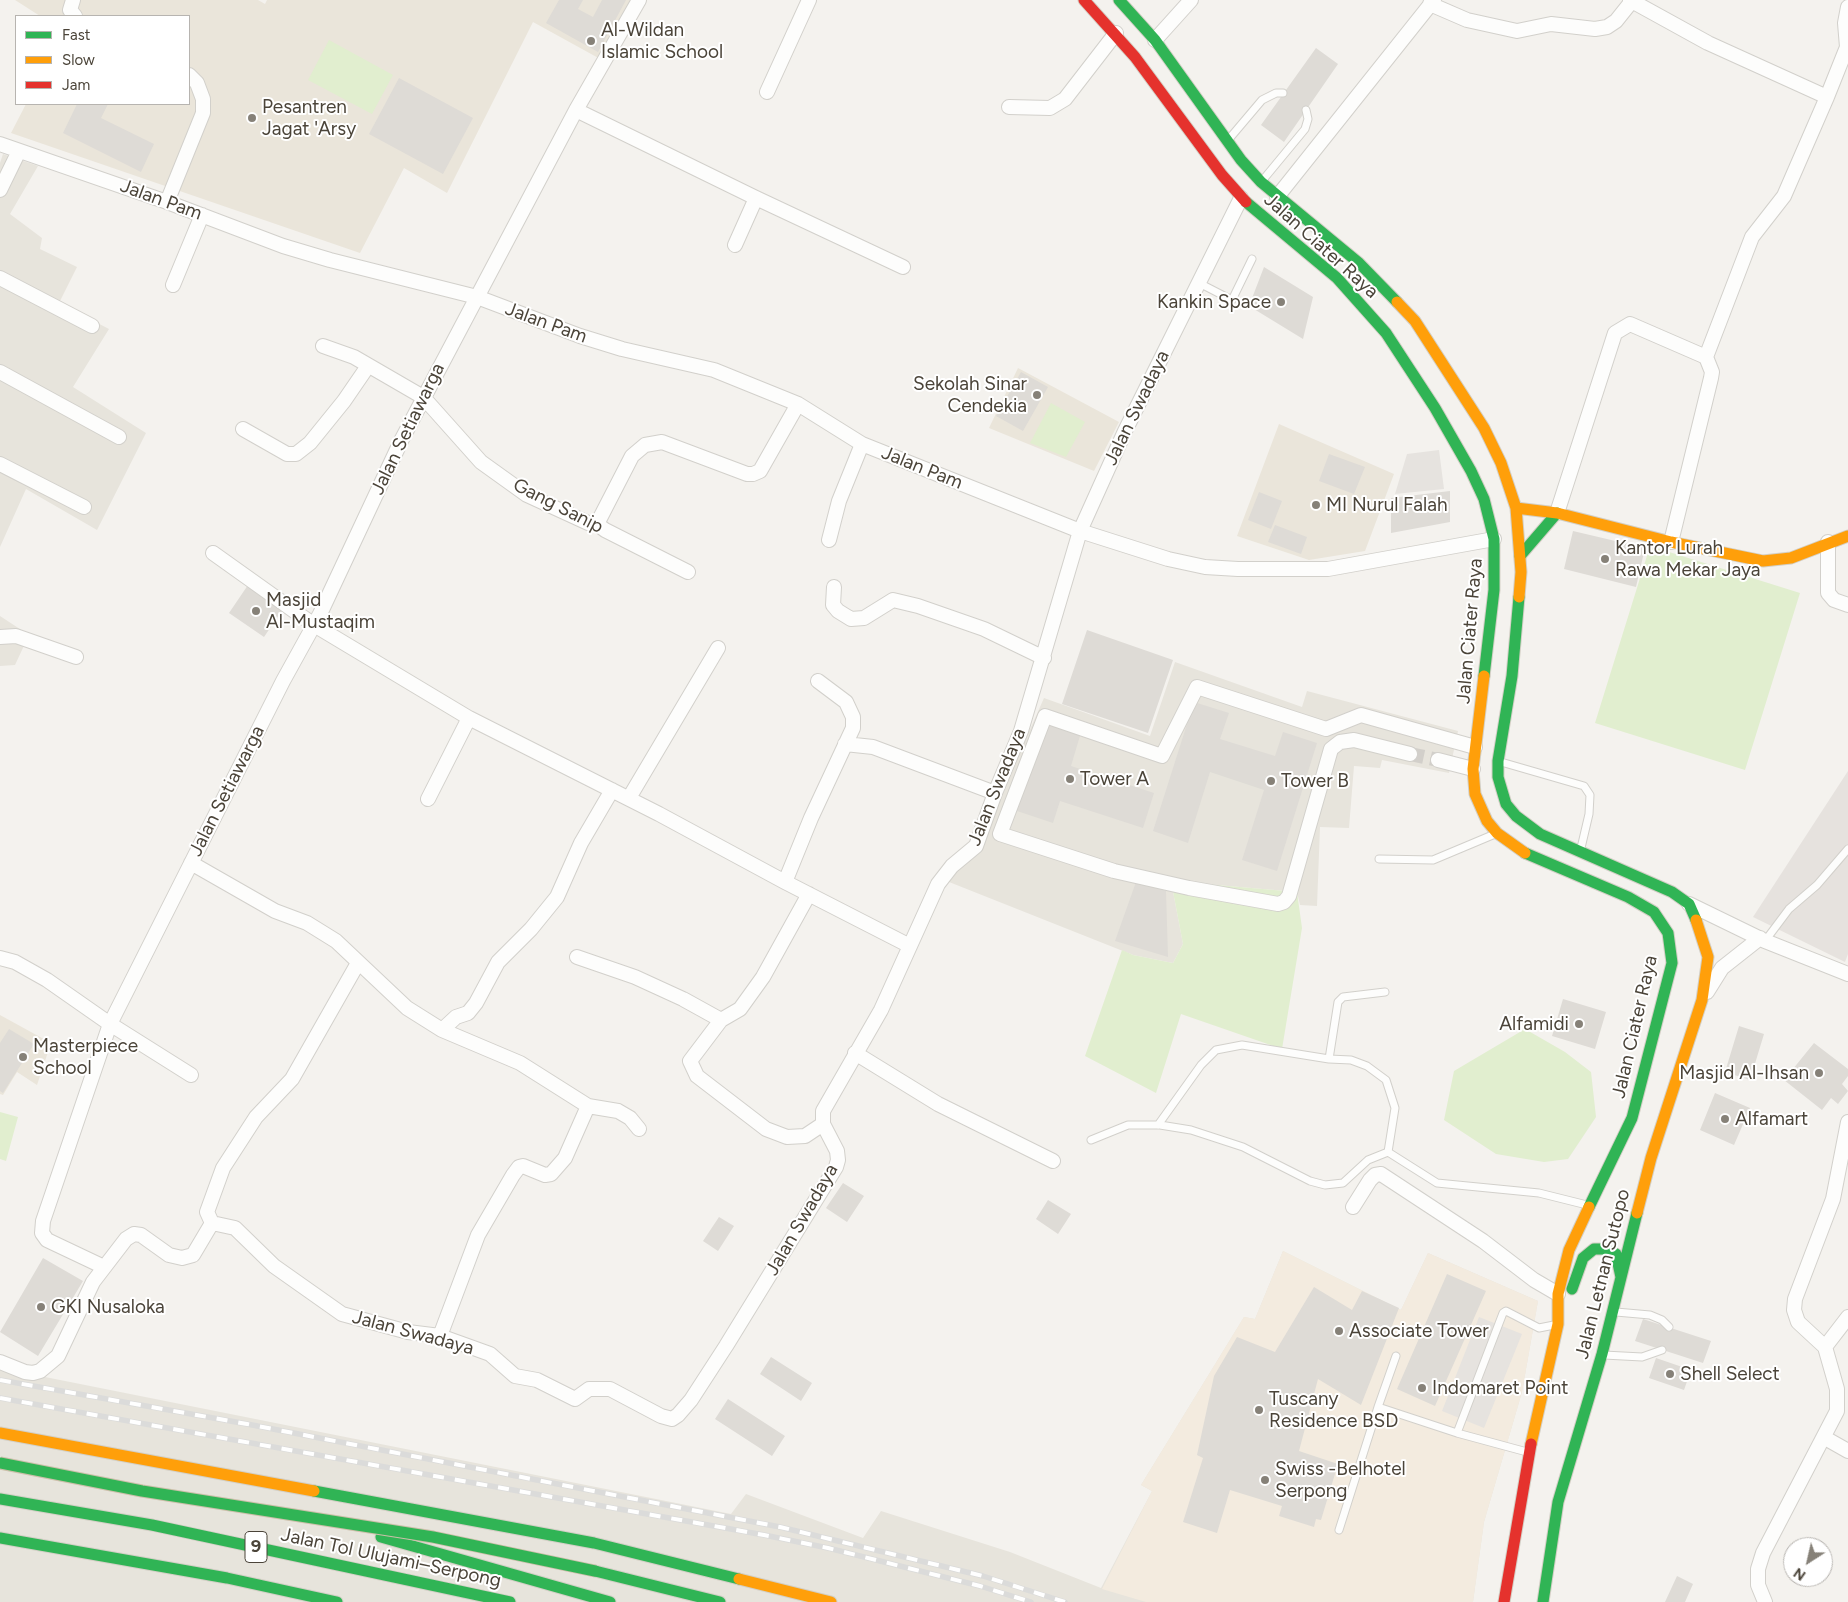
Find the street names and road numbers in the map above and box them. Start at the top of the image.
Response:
street label: Jalan Pam [117,175,205,225]
street label: Jalan Ciater Raya [1259,189,1383,303]
street label: Jalan Pam [502,298,590,348]
street label: Jalan Swadaya [1099,347,1175,469]
street label: Jalan Setiawarga [366,360,450,498]
street label: Jalan Pam [878,441,966,495]
street label: Gang Sanip [509,474,607,538]
street label: Jalan Ciater Raya [1452,557,1488,705]
street label: Jalan Setiawarga [184,722,270,860]
street label: Jalan Swadaya [963,725,1031,849]
street label: Jalan Ciater Raya [1607,953,1663,1101]
street label: Jalan Swadaya [761,1160,843,1280]
street label: Jalan Letnan Sutopo [1571,1187,1635,1361]
street label: Jalan Swadaya [350,1306,476,1360]
street label: Jalan Tol Ulujami–Serpong [279,1524,503,1592]
road number: 9 [245,1531,267,1562]

